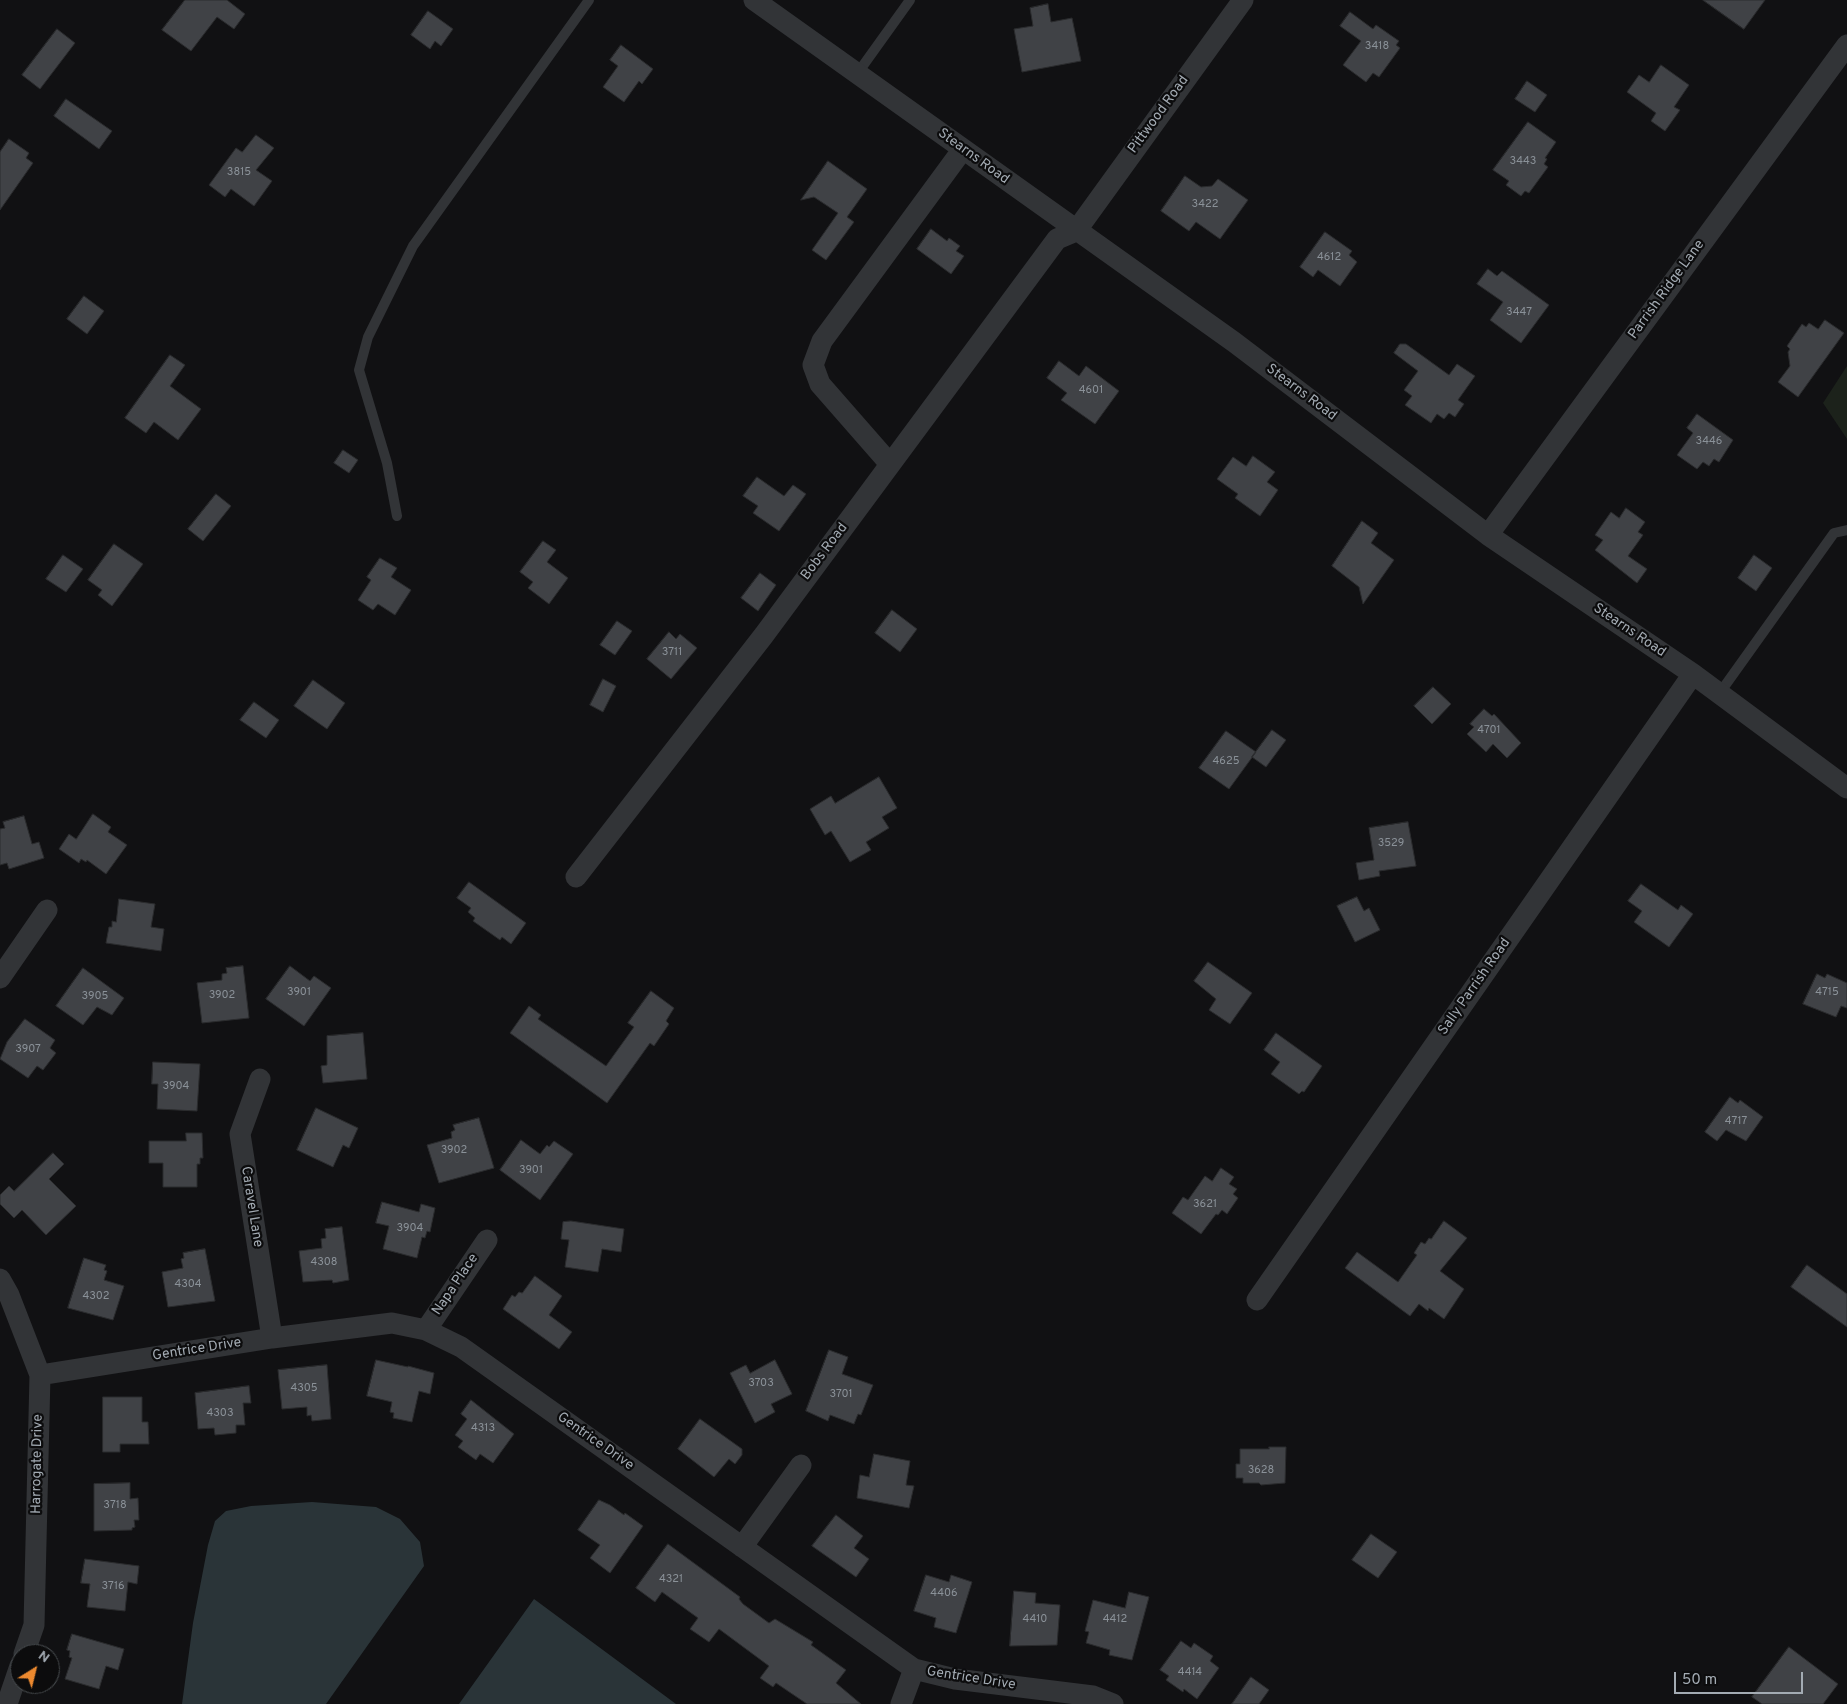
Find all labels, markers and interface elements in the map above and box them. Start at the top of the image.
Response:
house number: 3418 [1365,40,1389,54]
street label: Pittwood Road [1125,73,1193,157]
street label: Stearns Road [934,126,1012,188]
house number: 3443 [1510,155,1536,169]
house number: 3815 [227,166,251,180]
house number: 3422 [1192,198,1218,212]
street label: Parrish Ridge Lane [1625,237,1709,343]
house number: 4612 [1317,251,1341,265]
house number: 3447 [1506,306,1532,320]
street label: Stearns Road [1262,361,1340,425]
house number: 4601 [1079,384,1103,398]
house number: 3446 [1696,435,1722,449]
street label: Bobs Road [798,520,852,584]
street label: Stearns Road [1590,601,1668,661]
house number: 3711 [662,646,682,660]
house number: 4701 [1477,724,1501,738]
house number: 4625 [1213,755,1239,769]
house number: 3529 [1378,837,1404,851]
street label: Sally Parrish Road [1435,935,1515,1039]
house number: 3901 [287,986,311,1000]
house number: 4715 [1815,986,1839,1000]
house number: 3902 [209,989,235,1003]
house number: 3905 [82,990,108,1004]
house number: 3907 [15,1043,41,1057]
house number: 3904 [163,1080,189,1094]
house number: 4717 [1725,1115,1747,1129]
house number: 3902 [441,1144,467,1158]
house number: 3901 [519,1164,543,1178]
street label: Caravel Lane [236,1165,266,1249]
house number: 3621 [1193,1198,1217,1212]
house number: 3904 [397,1222,423,1236]
street label: Napa Place [429,1251,483,1319]
house number: 4308 [310,1256,338,1270]
house number: 4304 [174,1278,202,1292]
house number: 4302 [82,1290,110,1304]
street label: Gentrice Drive [151,1335,243,1365]
house number: 3703 [748,1377,774,1391]
house number: 4305 [290,1382,318,1396]
house number: 3701 [829,1388,853,1402]
house number: 4303 [206,1407,234,1421]
street label: Gentrice Drive [553,1409,637,1475]
street label: Harrogate Drive [29,1414,47,1514]
house number: 4313 [471,1422,495,1436]
house number: 3628 [1248,1464,1274,1478]
house number: 3718 [103,1499,127,1513]
house number: 4321 [659,1573,683,1587]
house number: 3716 [101,1580,125,1594]
house number: 4406 [930,1587,958,1601]
house number: 4410 [1023,1613,1047,1627]
house number: 4412 [1103,1613,1127,1627]
north arrow [10,1644,60,1694]
text: N [34,1647,53,1667]
scale bar [1677,1662,1806,1694]
street label: Gentrice Drive [925,1664,1017,1694]
house number: 4414 [1178,1666,1202,1680]
text: 50 m [1682,1671,1717,1690]

